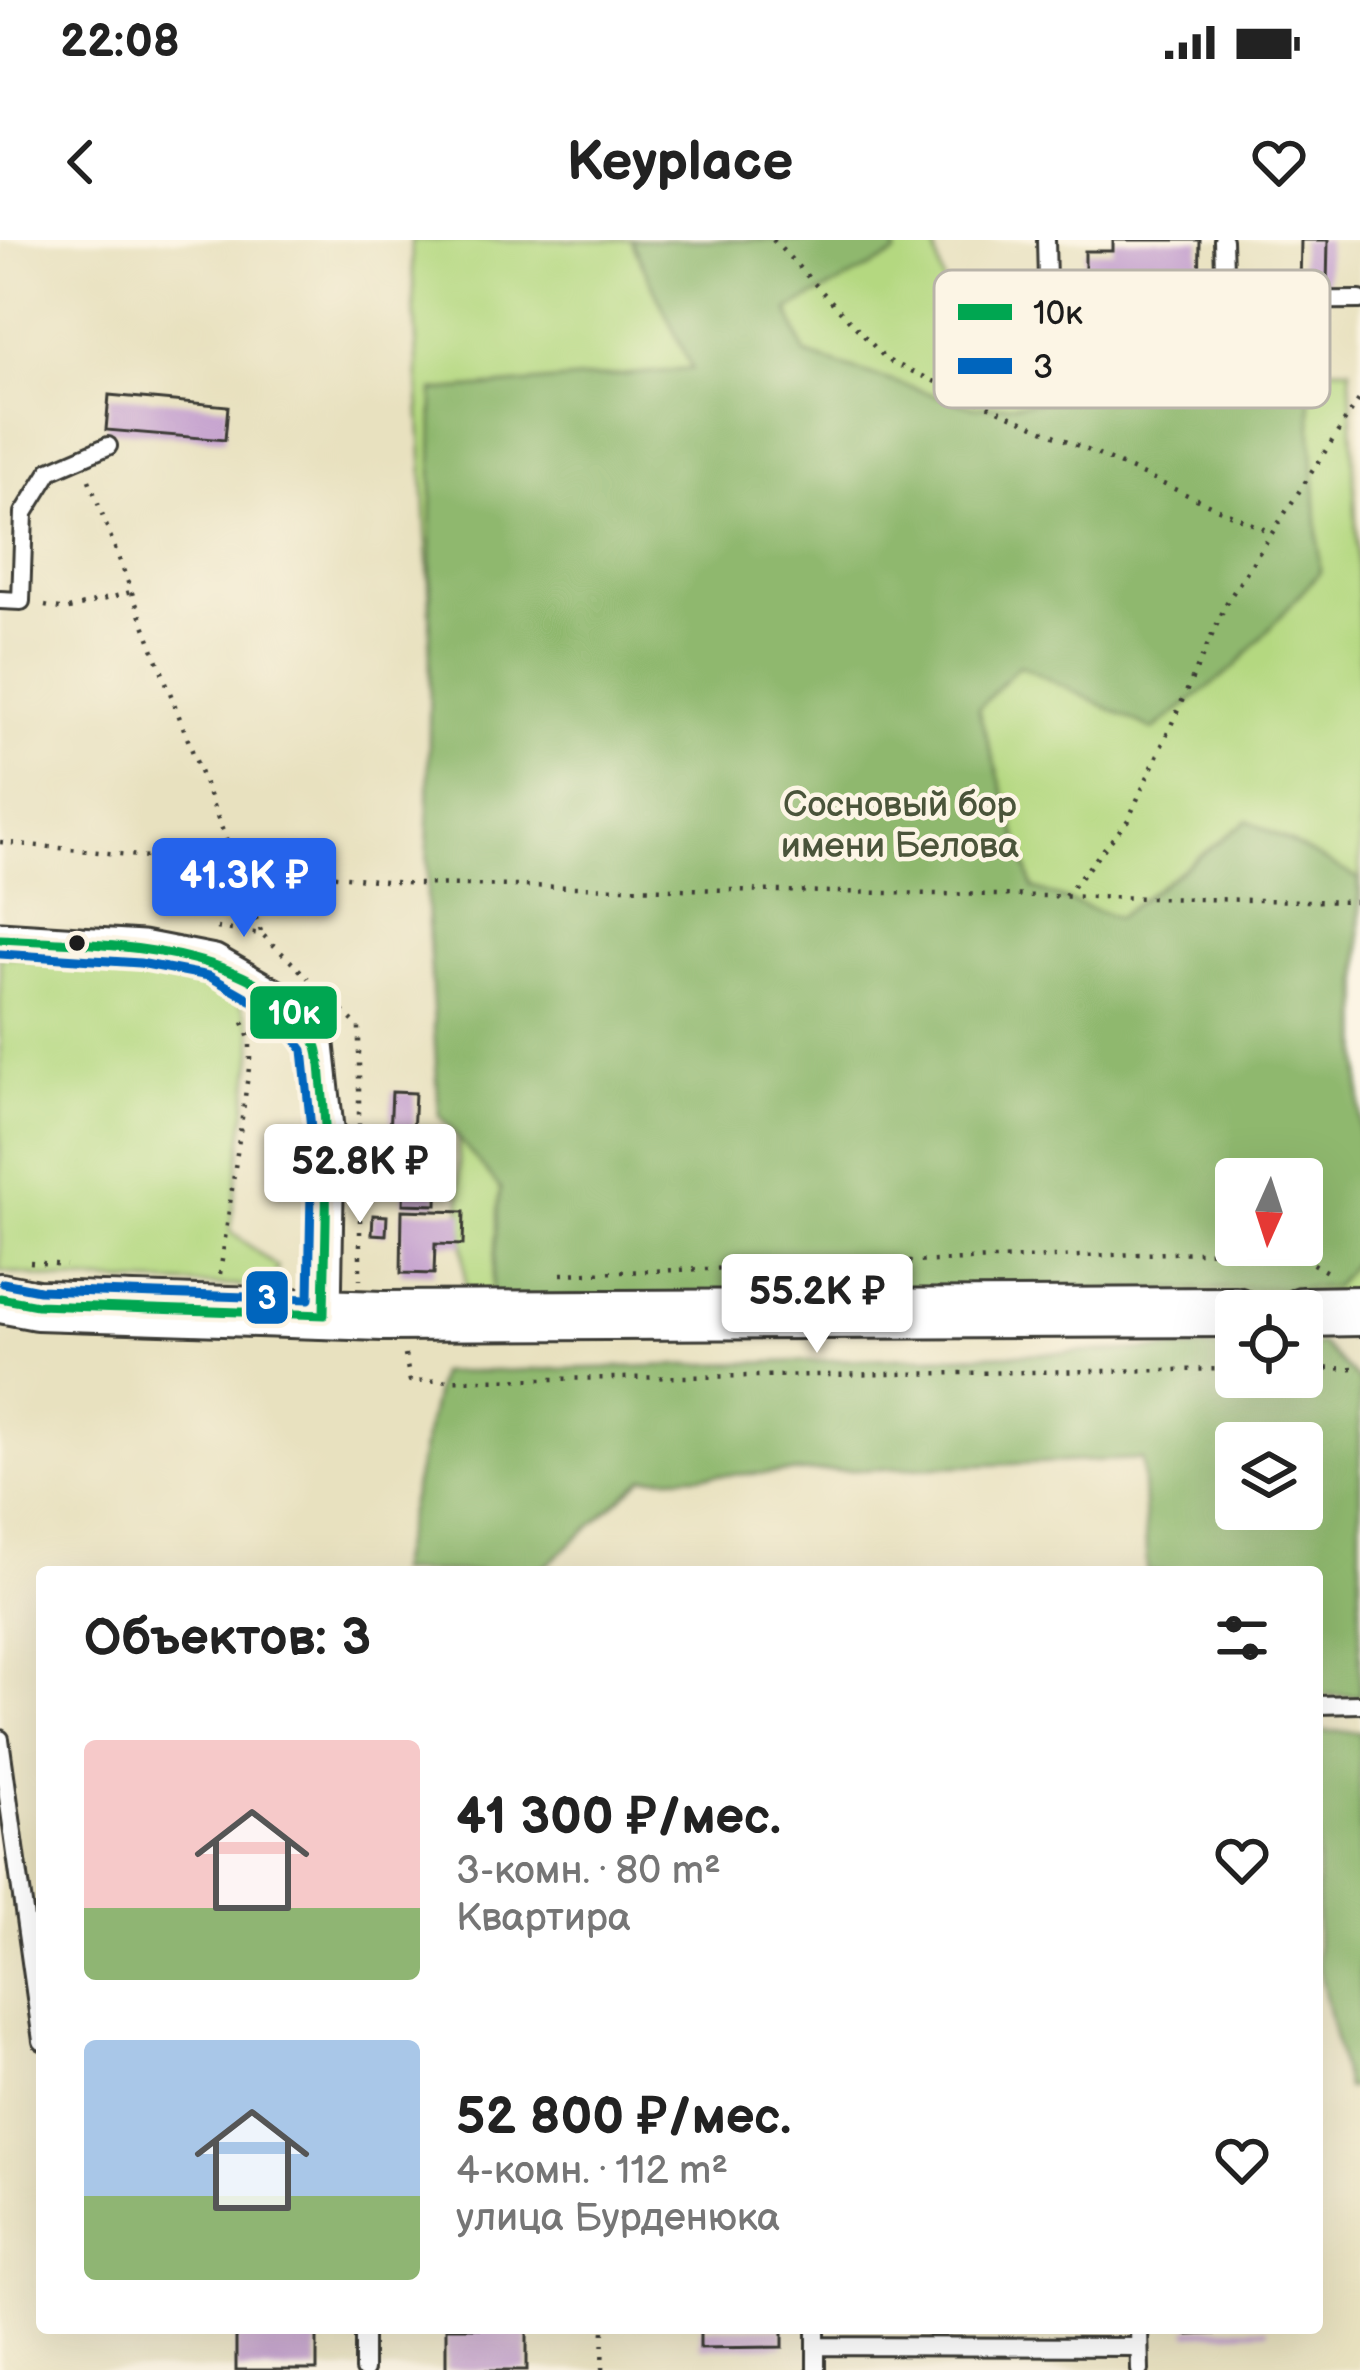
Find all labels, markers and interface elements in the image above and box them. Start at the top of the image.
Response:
text: 22:08 [60,15,180,70]
icon: back [48,129,114,195]
icon: heart [1246,129,1312,195]
text: Keyplace [567,130,793,195]
legend [934,270,1330,408]
text: 10к [1033,294,1083,334]
text: 3 [1033,348,1053,388]
park label: Сосновый бор имени Белова [781,784,1019,868]
pin: 41.3K ₽ [133,838,355,940]
text: 41.3K ₽ [179,853,309,900]
unlabelled marker [66,932,88,954]
line badge: 10к [248,984,339,1041]
text: 10к [268,994,320,1034]
pin: 52.8K ₽ [249,1124,471,1226]
text: 52.8K ₽ [291,1139,429,1186]
north arrow [1215,1158,1323,1266]
map controls [1215,1158,1323,1530]
pin: 55.2K ₽ [706,1254,928,1356]
line badge: 3 [244,1269,290,1326]
text: 55.2K ₽ [749,1269,885,1316]
text: 3 [257,1279,277,1319]
button: locate [1215,1290,1323,1398]
button: layers [1215,1422,1323,1530]
icon: filters [1209,1605,1275,1671]
text: Объектов: 3 [84,1608,371,1669]
text: 41 300 ₽/мес. [456,1787,781,1848]
icon: home [180,1788,324,1932]
icon: heart [1209,1827,1275,1893]
text: 3-комн. · 80 m² [456,1848,721,1895]
text: Квартира [456,1895,631,1942]
text: 52 800 ₽/мес. [456,2087,791,2148]
icon: home [180,2088,324,2232]
icon: heart [1209,2127,1275,2193]
text: 4-комн. · 112 m² [456,2148,728,2195]
text: улица Бурденюка [456,2195,780,2242]

